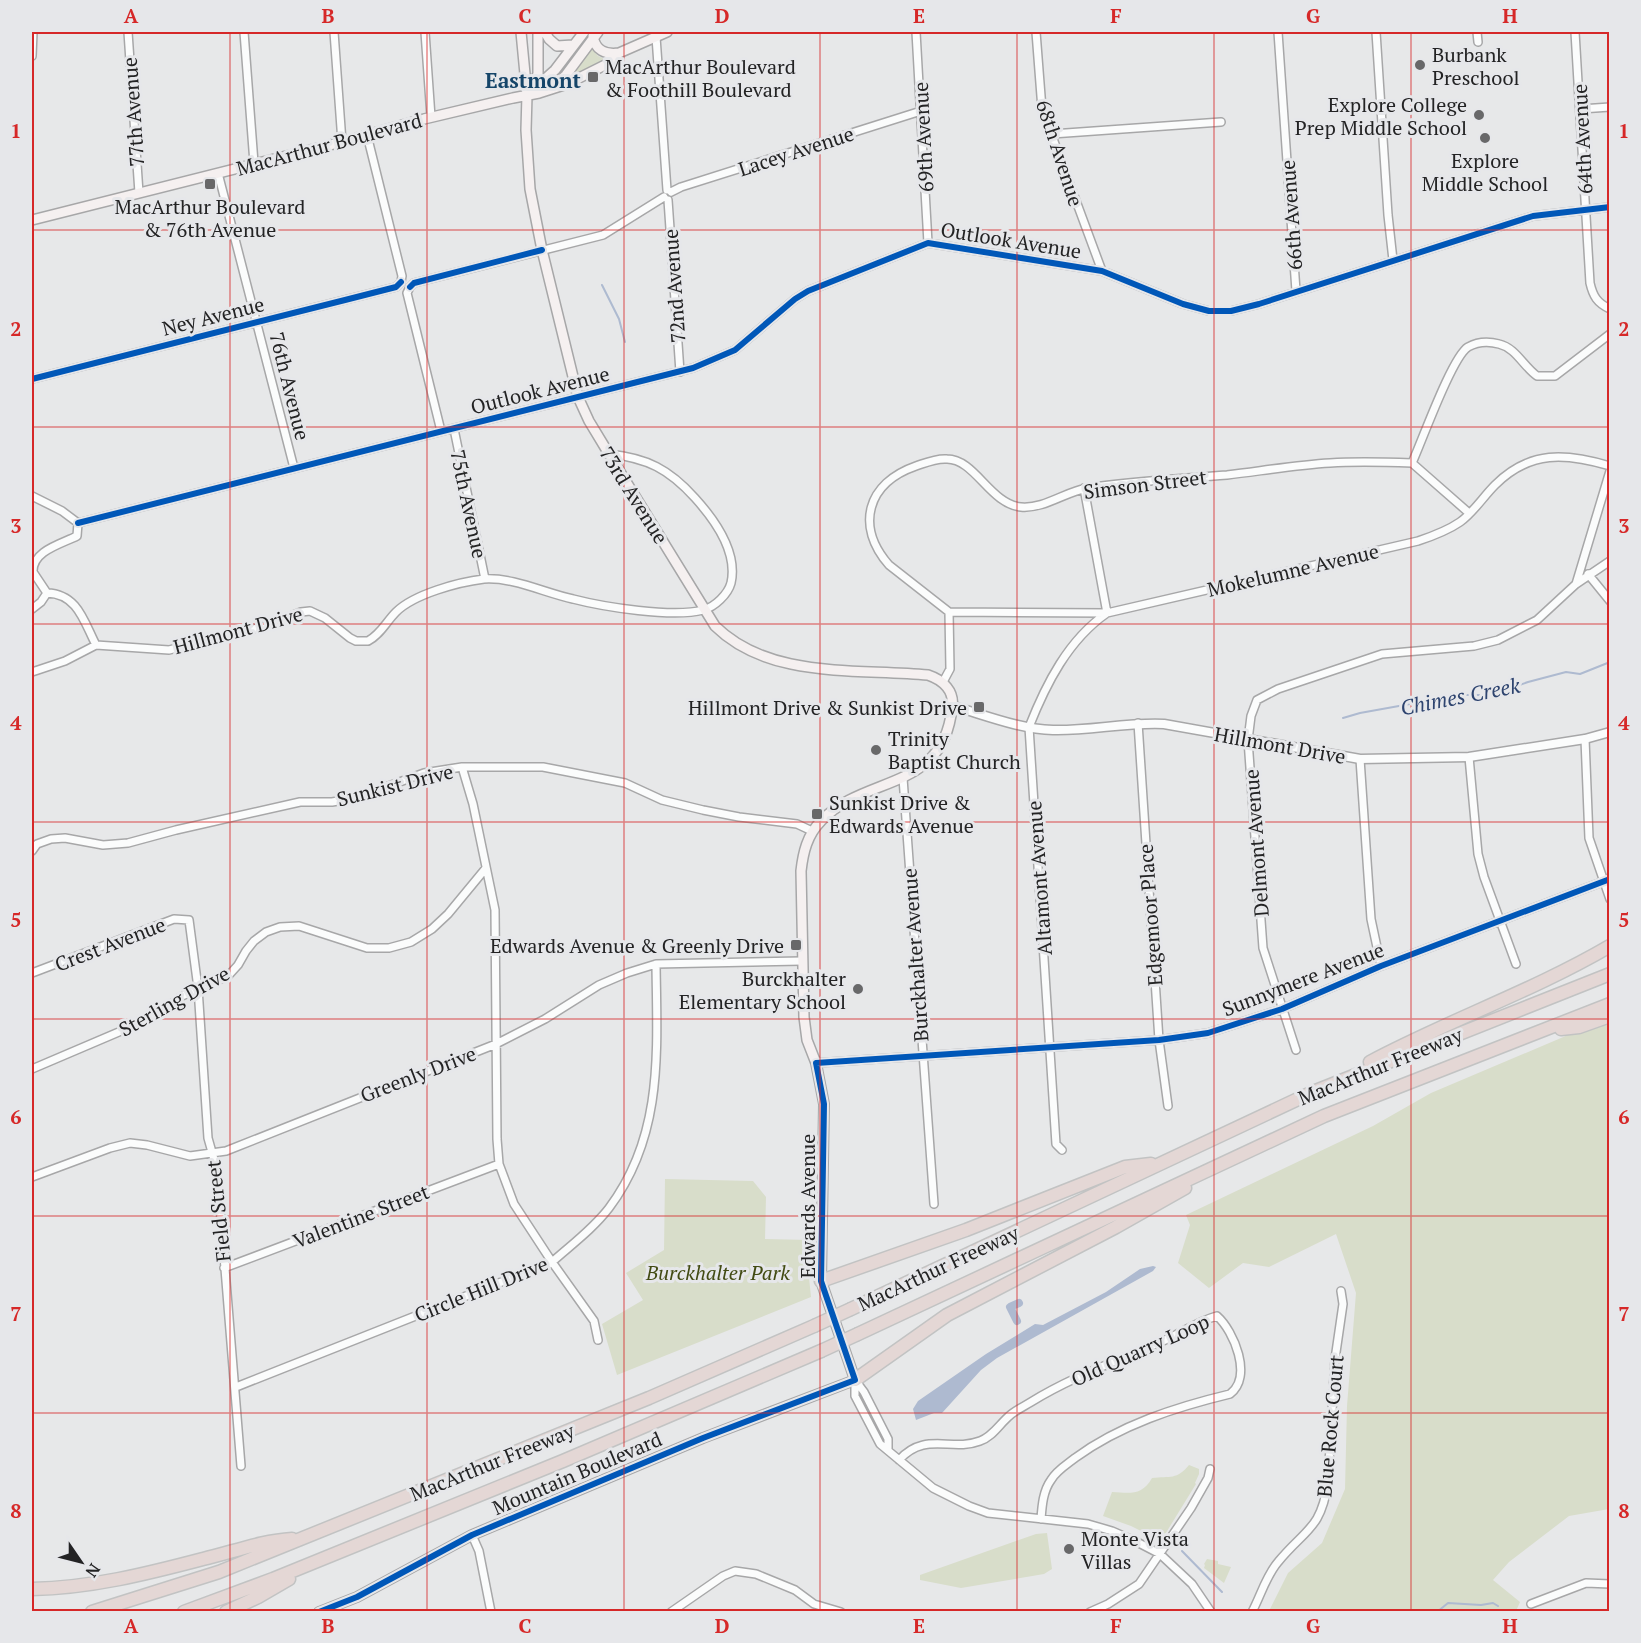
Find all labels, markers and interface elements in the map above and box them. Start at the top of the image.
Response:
text: A [124,2,139,29]
text: B [322,2,335,29]
text: C [518,2,532,29]
text: D [715,2,729,29]
text: E [913,2,925,29]
text: F [1110,2,1122,29]
text: G [1306,2,1320,29]
text: H [1502,2,1518,29]
place label: Burbank Preschool [1432,41,1520,91]
place label: MacArthur Boulevard & Foothill Boulevard [605,53,796,103]
street label: 77th Avenue [116,56,150,168]
marker: Burbank Preschool [1413,58,1427,72]
district label: Eastmont [485,66,582,94]
marker: MacArthur Boulevard & Foothill Boulevard [586,70,600,84]
street label: 69th Avenue [907,81,939,193]
street label: 64th Avenue [1566,83,1598,195]
place label: Explore College Prep Middle School [1295,91,1467,141]
street label: 68th Avenue [1030,96,1090,210]
street label: MacArthur Boulevard [233,106,425,182]
marker: Explore College Prep Middle School [1472,108,1486,122]
text: 1 [10,117,22,144]
text: 1 [1618,117,1630,144]
street label: Lacey Avenue [735,120,857,182]
marker: Explore Middle School [1478,131,1492,145]
place label: Explore Middle School [1422,147,1548,197]
street label: 66th Avenue [1274,159,1308,271]
marker: MacArthur Boulevard & 76th Avenue [203,177,217,191]
place label: MacArthur Boulevard & 76th Avenue [115,193,305,243]
street label: Outlook Avenue [939,216,1083,264]
street label: 72nd Avenue [657,228,691,344]
street label: Ney Avenue [159,290,267,342]
text: 2 [10,315,22,342]
text: 2 [1618,315,1630,342]
street label: 76th Avenue [264,329,316,443]
street label: Outlook Avenue [468,360,612,420]
street label: 73rd Avenue [593,441,675,549]
street label: 75th Avenue [444,447,494,561]
street label: Simson Street [1082,463,1209,505]
text: 3 [10,512,22,539]
text: 3 [1618,512,1630,539]
street label: Mokelumne Avenue [1205,537,1381,603]
street label: Hillmont Drive [170,600,306,660]
water label: Chimes Creek [1398,671,1523,721]
place label: Hillmont Drive & Sunkist Drive [688,694,967,721]
marker: Hillmont Drive & Sunkist Drive [972,700,986,714]
text: 4 [10,709,22,736]
text: 4 [1618,709,1630,736]
street label: Hillmont Drive [1212,720,1348,770]
place label: Trinity Baptist Church [888,725,1021,775]
marker: Trinity Baptist Church [869,743,883,757]
street label: Sunkist Drive [334,757,456,813]
street label: Delmont Avenue [1237,768,1275,918]
place label: Sunkist Drive & Edwards Avenue [829,789,974,839]
street label: Altamont Avenue [1020,800,1058,956]
marker: Sunkist Drive & Edwards Avenue [810,807,824,821]
street label: Edgemoor Place [1132,843,1168,987]
street label: Burckhalter Avenue [895,867,935,1043]
text: 5 [10,906,22,933]
text: 5 [1618,906,1630,933]
street label: Crest Avenue [51,910,169,978]
place label: Edwards Avenue & Greenly Drive [490,932,784,959]
street label: Sunnymere Avenue [1218,936,1388,1022]
marker: Edwards Avenue & Greenly Drive [789,938,803,952]
street label: Sterling Drive [114,959,234,1043]
place label: Burckhalter Elementary School [679,965,846,1015]
marker: Burckhalter Elementary School [851,982,865,996]
street label: MacArthur Freeway [1294,1020,1467,1111]
street label: Greenly Drive [356,1040,480,1108]
text: 6 [10,1103,22,1130]
text: 6 [1618,1103,1630,1130]
street label: Edwards Avenue [794,1134,821,1278]
street label: Field Street [199,1158,237,1263]
street label: Valentine Street [289,1177,433,1254]
street label: MacArthur Freeway [853,1218,1024,1317]
street label: Circle Hill Drive [410,1250,552,1328]
park label: Burckhalter Park [645,1259,790,1286]
text: 7 [10,1300,22,1327]
text: 7 [1618,1300,1630,1327]
street label: Old Quarry Loop [1067,1308,1213,1392]
street label: Blue Rock Court [1310,1353,1350,1498]
street label: MacArthur Freeway [406,1416,579,1507]
street label: Mountain Boulevard [488,1425,666,1521]
text: 8 [10,1497,22,1524]
text: 8 [1618,1497,1630,1524]
place label: Monte Vista Villas [1081,1525,1189,1575]
north arrow [51,1532,111,1592]
marker: Monte Vista Villas [1062,1542,1076,1556]
text: N [81,1559,106,1582]
text: A [124,1612,139,1639]
text: B [322,1612,335,1639]
text: C [518,1612,532,1639]
text: D [715,1612,729,1639]
text: E [913,1612,925,1639]
text: F [1110,1612,1122,1639]
text: G [1306,1612,1320,1639]
text: H [1502,1612,1518,1639]

